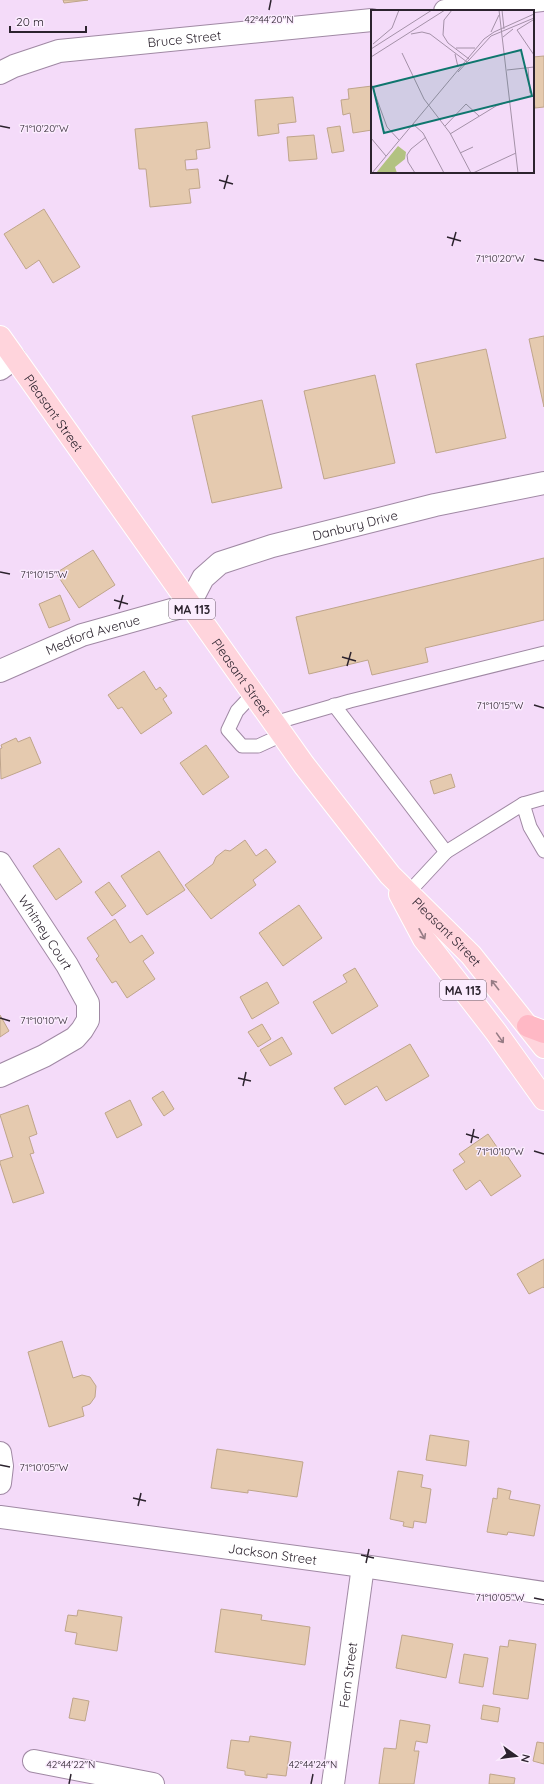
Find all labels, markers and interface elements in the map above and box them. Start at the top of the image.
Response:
scale bar [10,8,86,34]
inset map [371,10,534,173]
text: 42°44'20"N [244,13,294,26]
text: 20 m [16,14,44,29]
street label: Bruce Street [147,27,222,50]
text: 71°10'20"W [19,122,69,135]
text: 71°10'20"W [475,252,525,265]
street label: Pleasant Street [21,371,87,455]
street label: Danbury Drive [311,507,399,544]
text: 71°10'15"W [21,568,68,581]
road number: MA 113 [169,599,215,619]
street label: Medford Avenue [43,611,142,658]
street label: Pleasant Street [209,635,274,719]
text: 71°10'15"W [477,699,524,712]
street label: Whitney Court [15,892,76,972]
street label: Pleasant Street [409,894,485,969]
one-way arrow [418,928,426,940]
one-way arrow [490,979,499,990]
road number: MA 113 [440,980,486,1000]
text: 71°10'10"W [20,1014,68,1027]
one-way arrow [496,1032,504,1043]
text: 71°10'10"W [476,1145,524,1158]
text: 71°10'05"W [19,1461,69,1474]
street label: Jackson Street [227,1540,318,1568]
text: 71°10'05"W [475,1591,525,1604]
street label: Fern Street [336,1641,360,1709]
north arrow [496,1736,536,1776]
text: N [518,1753,533,1764]
text: 42°44'22"N [47,1758,95,1771]
text: 42°44'24"N [289,1758,337,1771]

